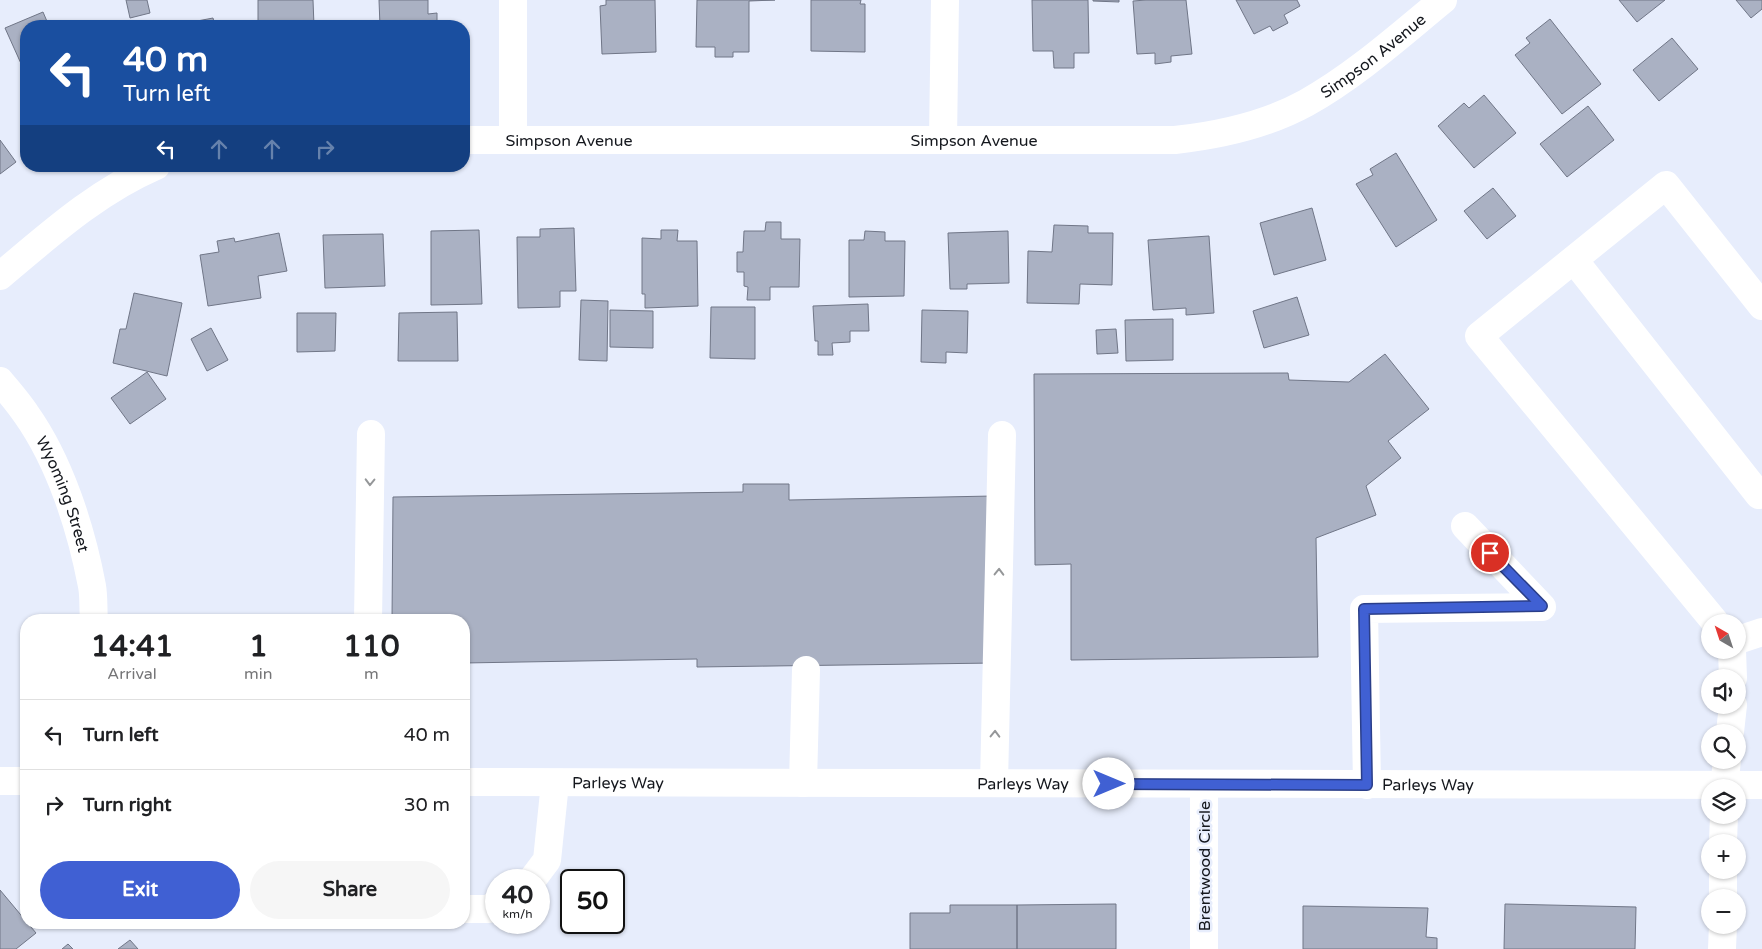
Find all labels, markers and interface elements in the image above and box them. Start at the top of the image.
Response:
street label: Simpson Avenue [1317,10,1430,103]
text: 40 m [123,39,208,81]
icon: left [40,40,105,105]
text: Turn left [123,81,211,107]
street label: Simpson Avenue [505,131,633,151]
street label: Simpson Avenue [910,131,1038,151]
icon: left [152,135,180,163]
icon: ahead [205,135,233,163]
icon: ahead [258,135,286,163]
icon: right [311,135,339,163]
street label: Wyoming Street [31,433,93,554]
one-way arrow [365,479,375,487]
pin [1469,532,1511,574]
icon: arrive [1476,539,1504,567]
one-way arrow [994,568,1004,576]
north arrow [1701,614,1746,659]
map controls [1701,614,1746,934]
text: 14:41 [90,628,174,665]
text: 1 [249,628,268,665]
text: 110 [343,628,400,665]
text: Arrival [107,664,157,684]
text: min [244,664,273,684]
text: m [364,664,379,684]
button: sound [1701,669,1746,714]
icon: left [40,721,68,749]
text: Turn left [83,724,159,746]
text: 40 m [404,724,450,746]
button: search [1701,724,1746,769]
one-way arrow [990,730,1000,738]
position arrow [1082,757,1134,809]
street label: Parleys Way [572,773,664,793]
street label: Parleys Way [977,774,1069,794]
street label: Parleys Way [1382,775,1474,795]
button: layers [1701,779,1746,824]
icon: right [40,791,68,819]
text: Turn right [83,794,171,816]
text: 30 m [404,794,450,816]
street label: Brentwood Circle [1195,801,1215,931]
button: + [1701,834,1746,879]
button: Exit [40,861,240,919]
button: Share [250,861,450,919]
speed limit sign: 50 [560,869,625,934]
text: 40 [502,880,533,910]
button: − [1701,889,1746,934]
text: km/h [502,907,533,921]

